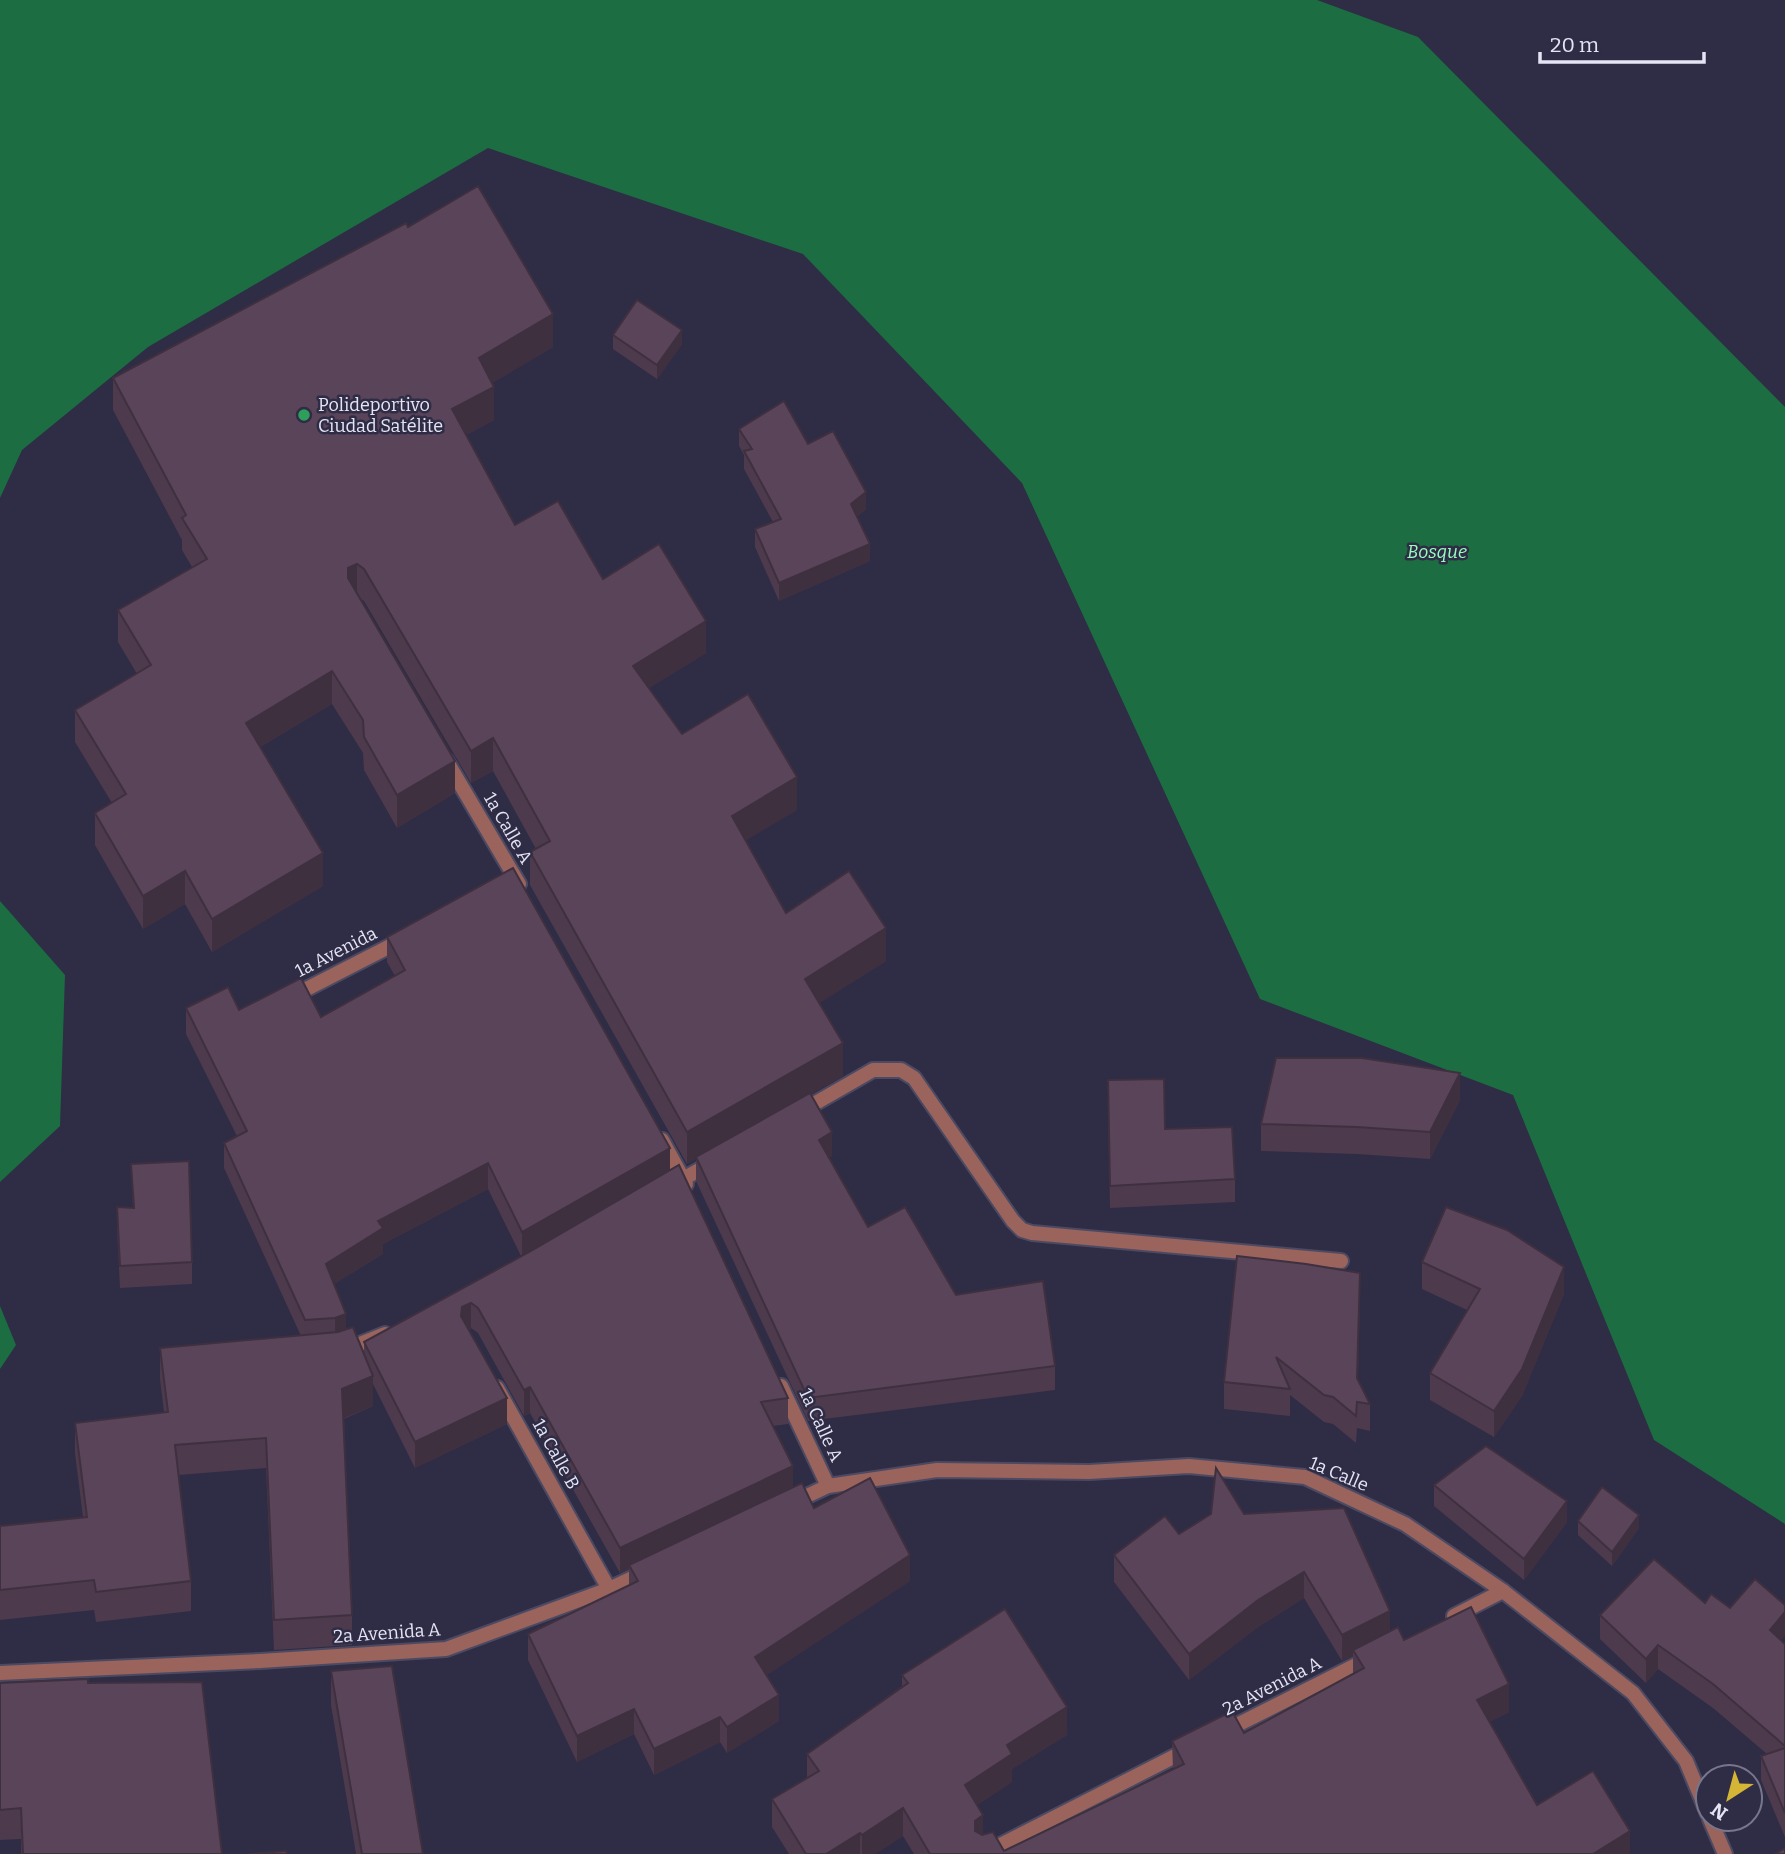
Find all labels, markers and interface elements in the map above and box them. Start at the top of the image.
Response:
scale bar [1540,21,1704,65]
text: 20 m [1550,32,1599,58]
place label: Polideportivo Ciudad Satélite [318,394,443,437]
marker: Polideportivo Ciudad Satélite [296,407,312,423]
park label: Bosque [1407,541,1467,563]
street label: 1a Calle A [479,789,537,868]
street label: 1a Avenida [291,922,381,982]
street label: 1a Calle A [794,1385,848,1465]
street label: 1a Calle B [528,1415,584,1493]
street label: 1a Calle [1306,1452,1372,1496]
street label: 2a Avenida A [333,1618,442,1648]
street label: 2a Avenida A [1219,1652,1325,1720]
north arrow [1694,1763,1764,1833]
text: N [1706,1798,1732,1825]

